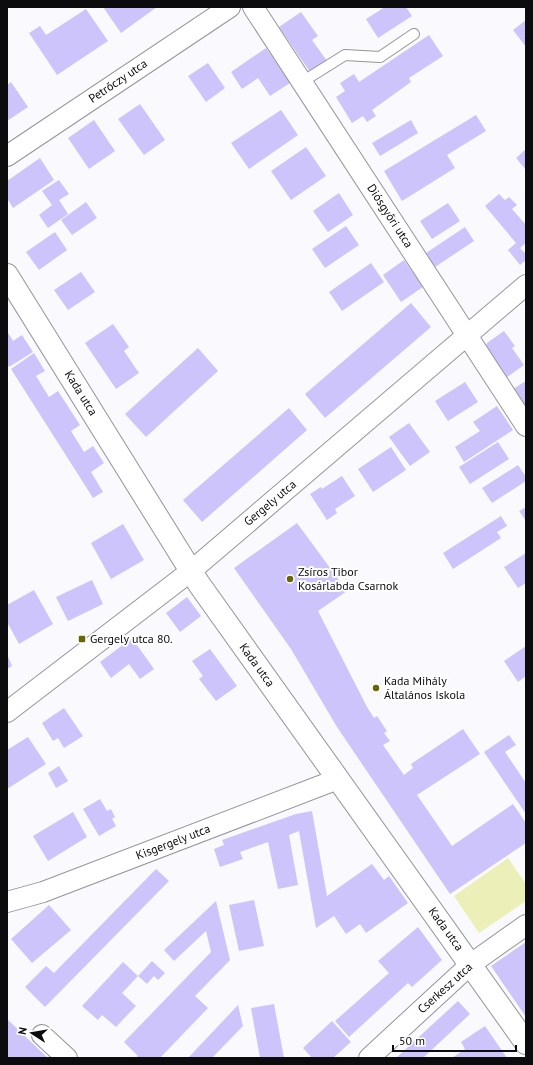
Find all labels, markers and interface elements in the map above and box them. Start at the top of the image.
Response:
street label: Petrőczy utca [86,55,150,106]
street label: Diósgyőri utca [364,181,417,251]
street label: Kada utca [62,367,101,418]
street label: Gergely utca [240,476,299,529]
place label: Zsíros Tibor Kosárlabda Csarnok [298,564,399,593]
marker: Zsíros Tibor Kosárlabda Csarnok [285,574,295,584]
place label: Gergely utca 80. [90,631,173,646]
marker: Gergely utca 80. [77,634,87,644]
street label: Kada utca [237,640,278,690]
place label: Kada Mihály Általános Iskola [384,673,465,702]
marker: Kada Mihály Általános Iskola [371,683,381,693]
street label: Kisgergely utca [134,820,212,863]
street label: Kada utca [426,904,467,954]
street label: Cserkesz utca [414,959,475,1016]
north arrow [12,1013,52,1053]
text: N [15,1026,30,1036]
scale bar [393,1027,516,1053]
text: 50 m [399,1033,425,1048]

